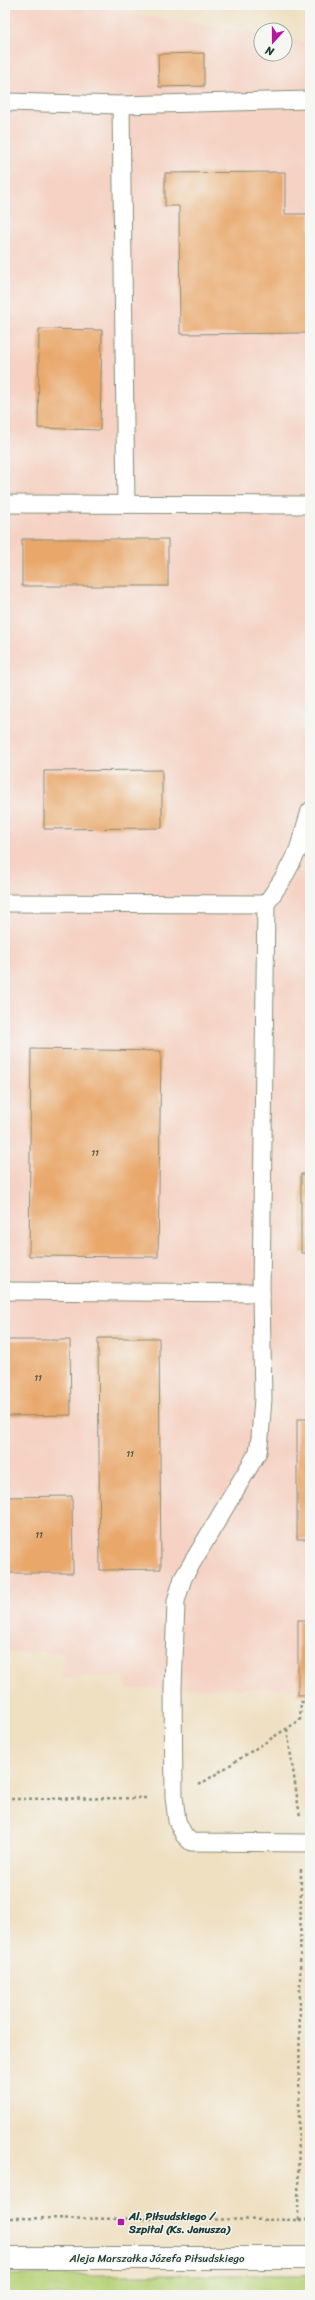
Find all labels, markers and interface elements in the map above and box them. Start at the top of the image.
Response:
north arrow [253,22,293,62]
text: N [262,40,277,61]
house number: 11 [91,1145,99,1161]
house number: 11 [34,1370,42,1386]
house number: 11 [126,1446,134,1462]
house number: 11 [35,1527,43,1543]
place label: Al. Piłsudskiego / Szpital (Ks. Janusza) [128,2207,231,2239]
marker: Al. Piłsudskiego / Szpital (Ks. Janusza) [116,2217,126,2227]
street label: Aleja Marszałka Józefa Piłsudskiego [68,2249,245,2268]

